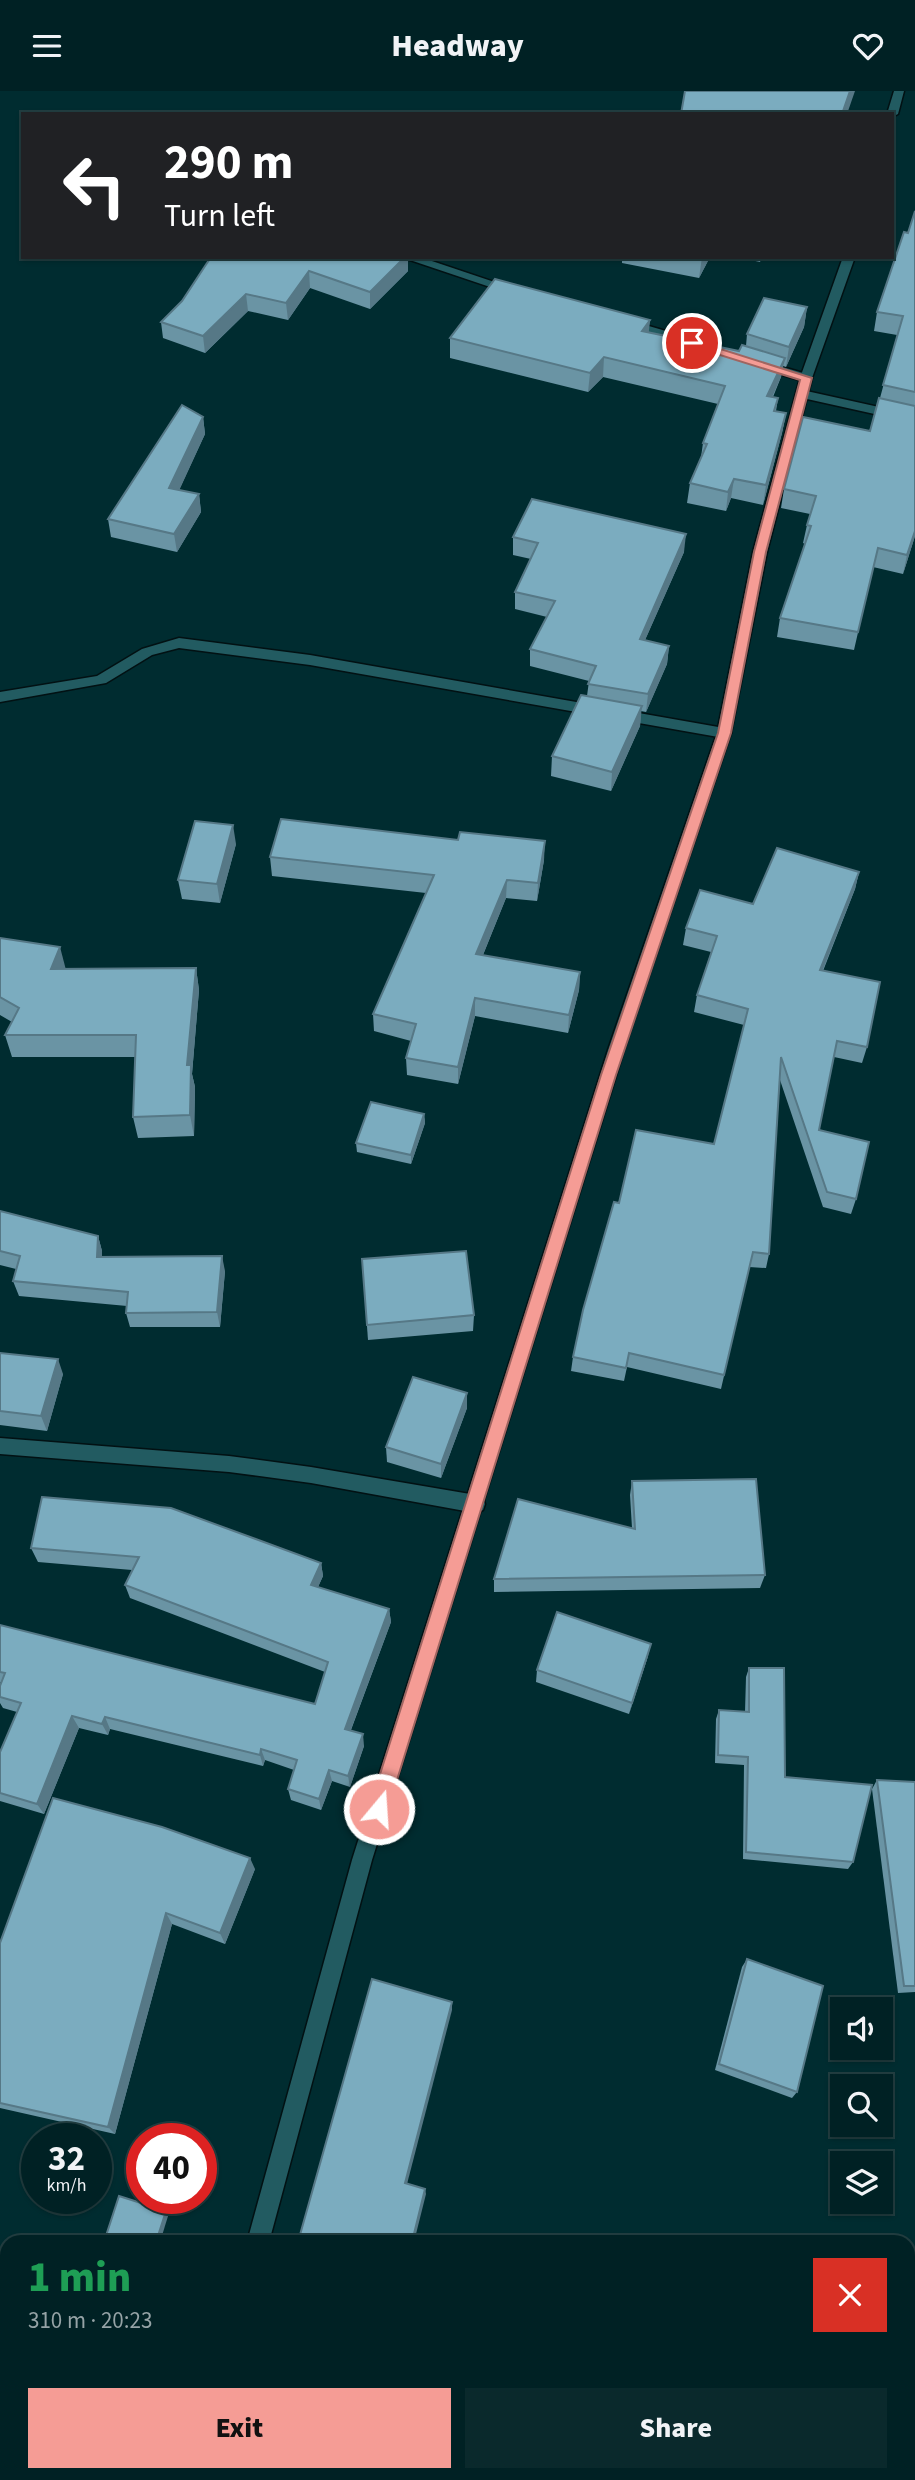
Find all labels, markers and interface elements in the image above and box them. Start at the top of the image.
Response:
text: Headway [391,23,524,69]
icon: menu [28,27,66,65]
icon: heart [849,27,887,65]
text: 290 m [164,128,293,198]
icon: left [49,140,140,231]
text: Turn left [164,193,275,239]
pin [662,313,722,373]
icon: arrive [673,324,711,362]
position arrow [342,1772,416,1846]
map controls [830,1997,893,2214]
button: sound [830,1997,893,2060]
button: search [830,2074,893,2137]
speed limit sign: 40 [126,2123,217,2214]
text: 32 [48,2134,85,2184]
button: layers [830,2151,893,2214]
text: km/h [47,2173,86,2198]
text: 1 min [28,2248,131,2308]
button: close [813,2258,887,2332]
text: 310 m · 20:23 [28,2304,152,2337]
button: Exit [28,2388,451,2468]
button: Share [465,2388,887,2468]

